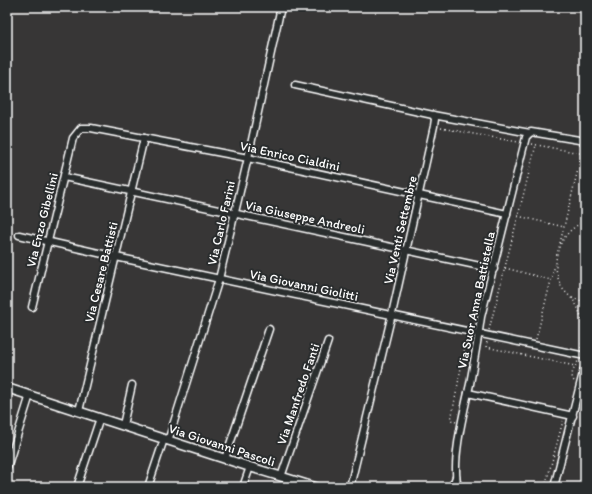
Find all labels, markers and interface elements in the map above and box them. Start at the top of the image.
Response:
street label: Via Enrico Cialdini [239,138,341,174]
street label: Via Enzo Gibellini [23,171,61,269]
street label: Via Venti Settembre [380,174,420,286]
street label: Via Carlo Farini [204,179,238,267]
street label: Via Giuseppe Andreoli [244,197,366,237]
street label: Via Cesare Battisti [81,220,121,324]
street label: Via Suor Anna Battistella [454,230,498,370]
street label: Via Giovanni Giolitti [248,266,360,304]
street label: Via Manfredo Fanti [274,341,322,447]
street label: Via Giovanni Pascoli [167,421,277,469]

